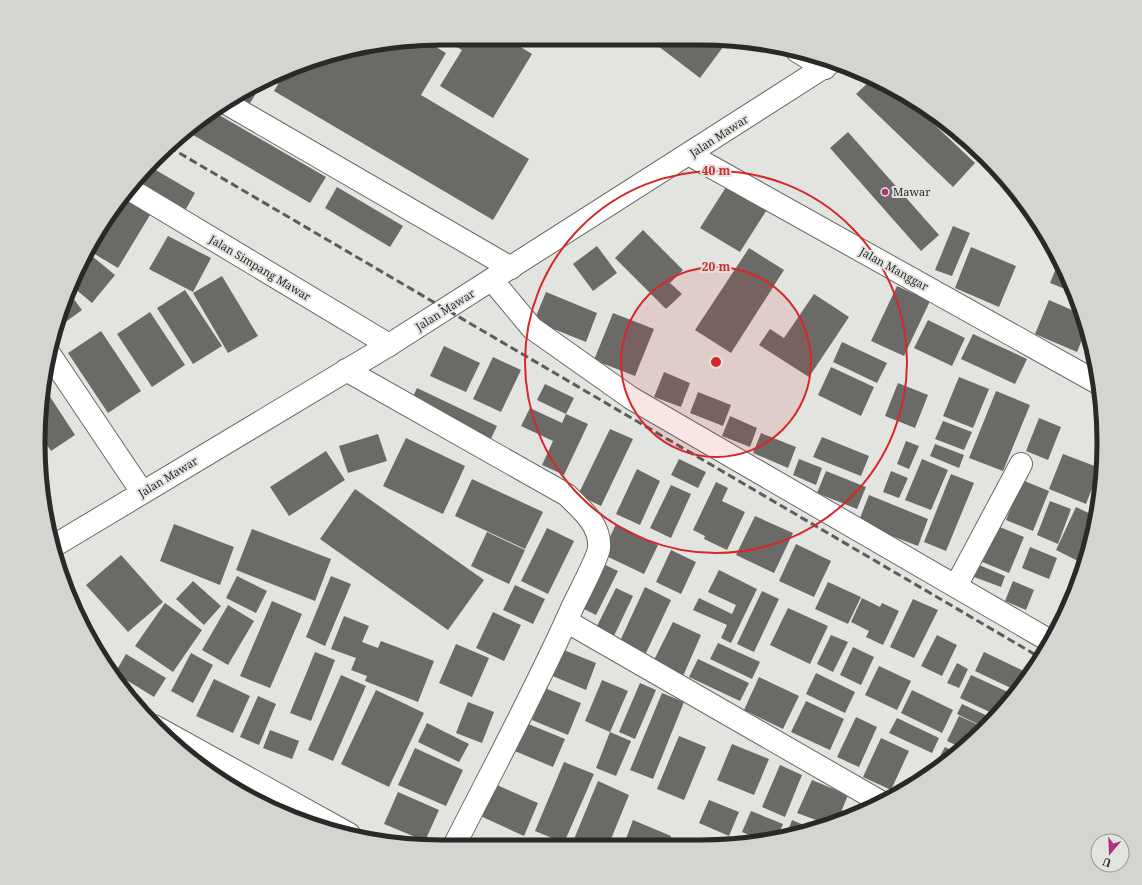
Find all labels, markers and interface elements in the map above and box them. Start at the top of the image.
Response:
street label: Jalan Mawar [686,111,752,161]
text: 40 m [702,162,730,179]
place label: Mawar [893,184,931,199]
marker: Mawar [880,187,890,197]
street label: Jalan Simpang Mawar [206,231,314,304]
street label: Jalan Manggar [856,243,932,294]
text: 20 m [702,258,730,275]
street label: Jalan Mawar [411,285,478,334]
centre of rings [709,355,723,369]
street label: Jalan Mawar [134,452,201,501]
north arrow [1090,833,1130,873]
text: U [1100,854,1113,871]

